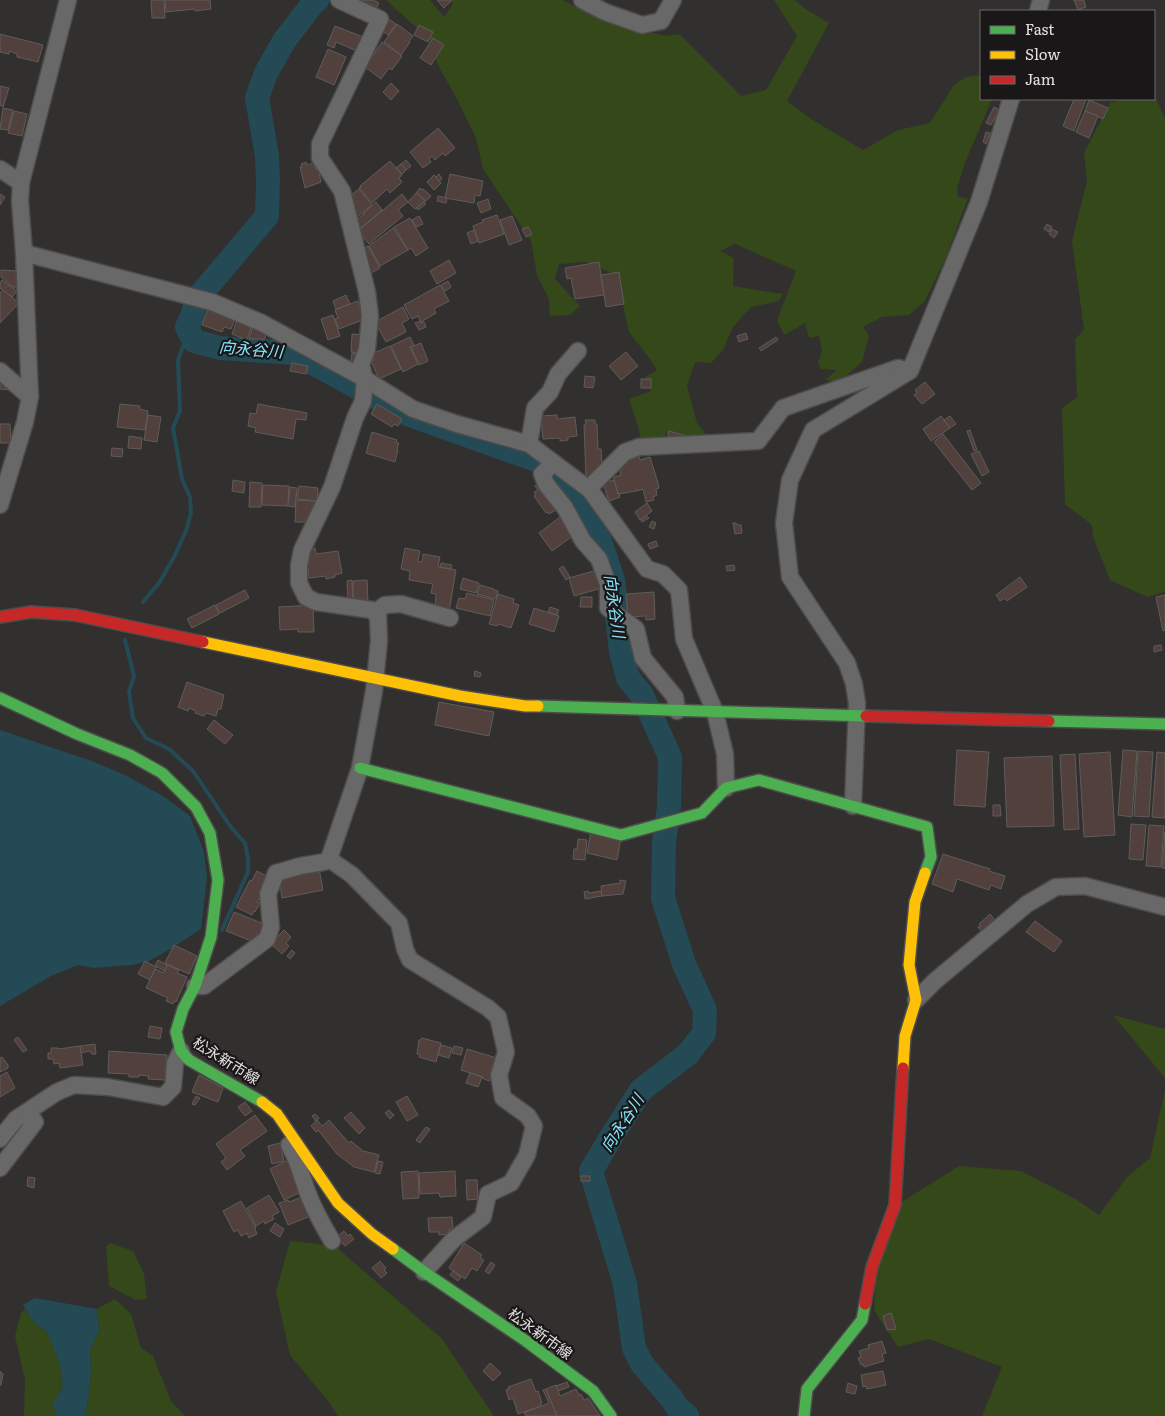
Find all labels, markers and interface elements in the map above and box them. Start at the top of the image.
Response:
legend [980,10,1155,100]
text: Fast [1025,17,1054,40]
text: Slow [1025,42,1060,65]
text: Jam [1025,67,1056,90]
water label: 向永谷川 [218,333,286,363]
water label: 向永谷川 [600,572,633,641]
street label: 松永新市線 [189,1030,265,1089]
water label: 向永谷川 [594,1087,650,1156]
street label: 松永新市線 [504,1301,578,1364]

